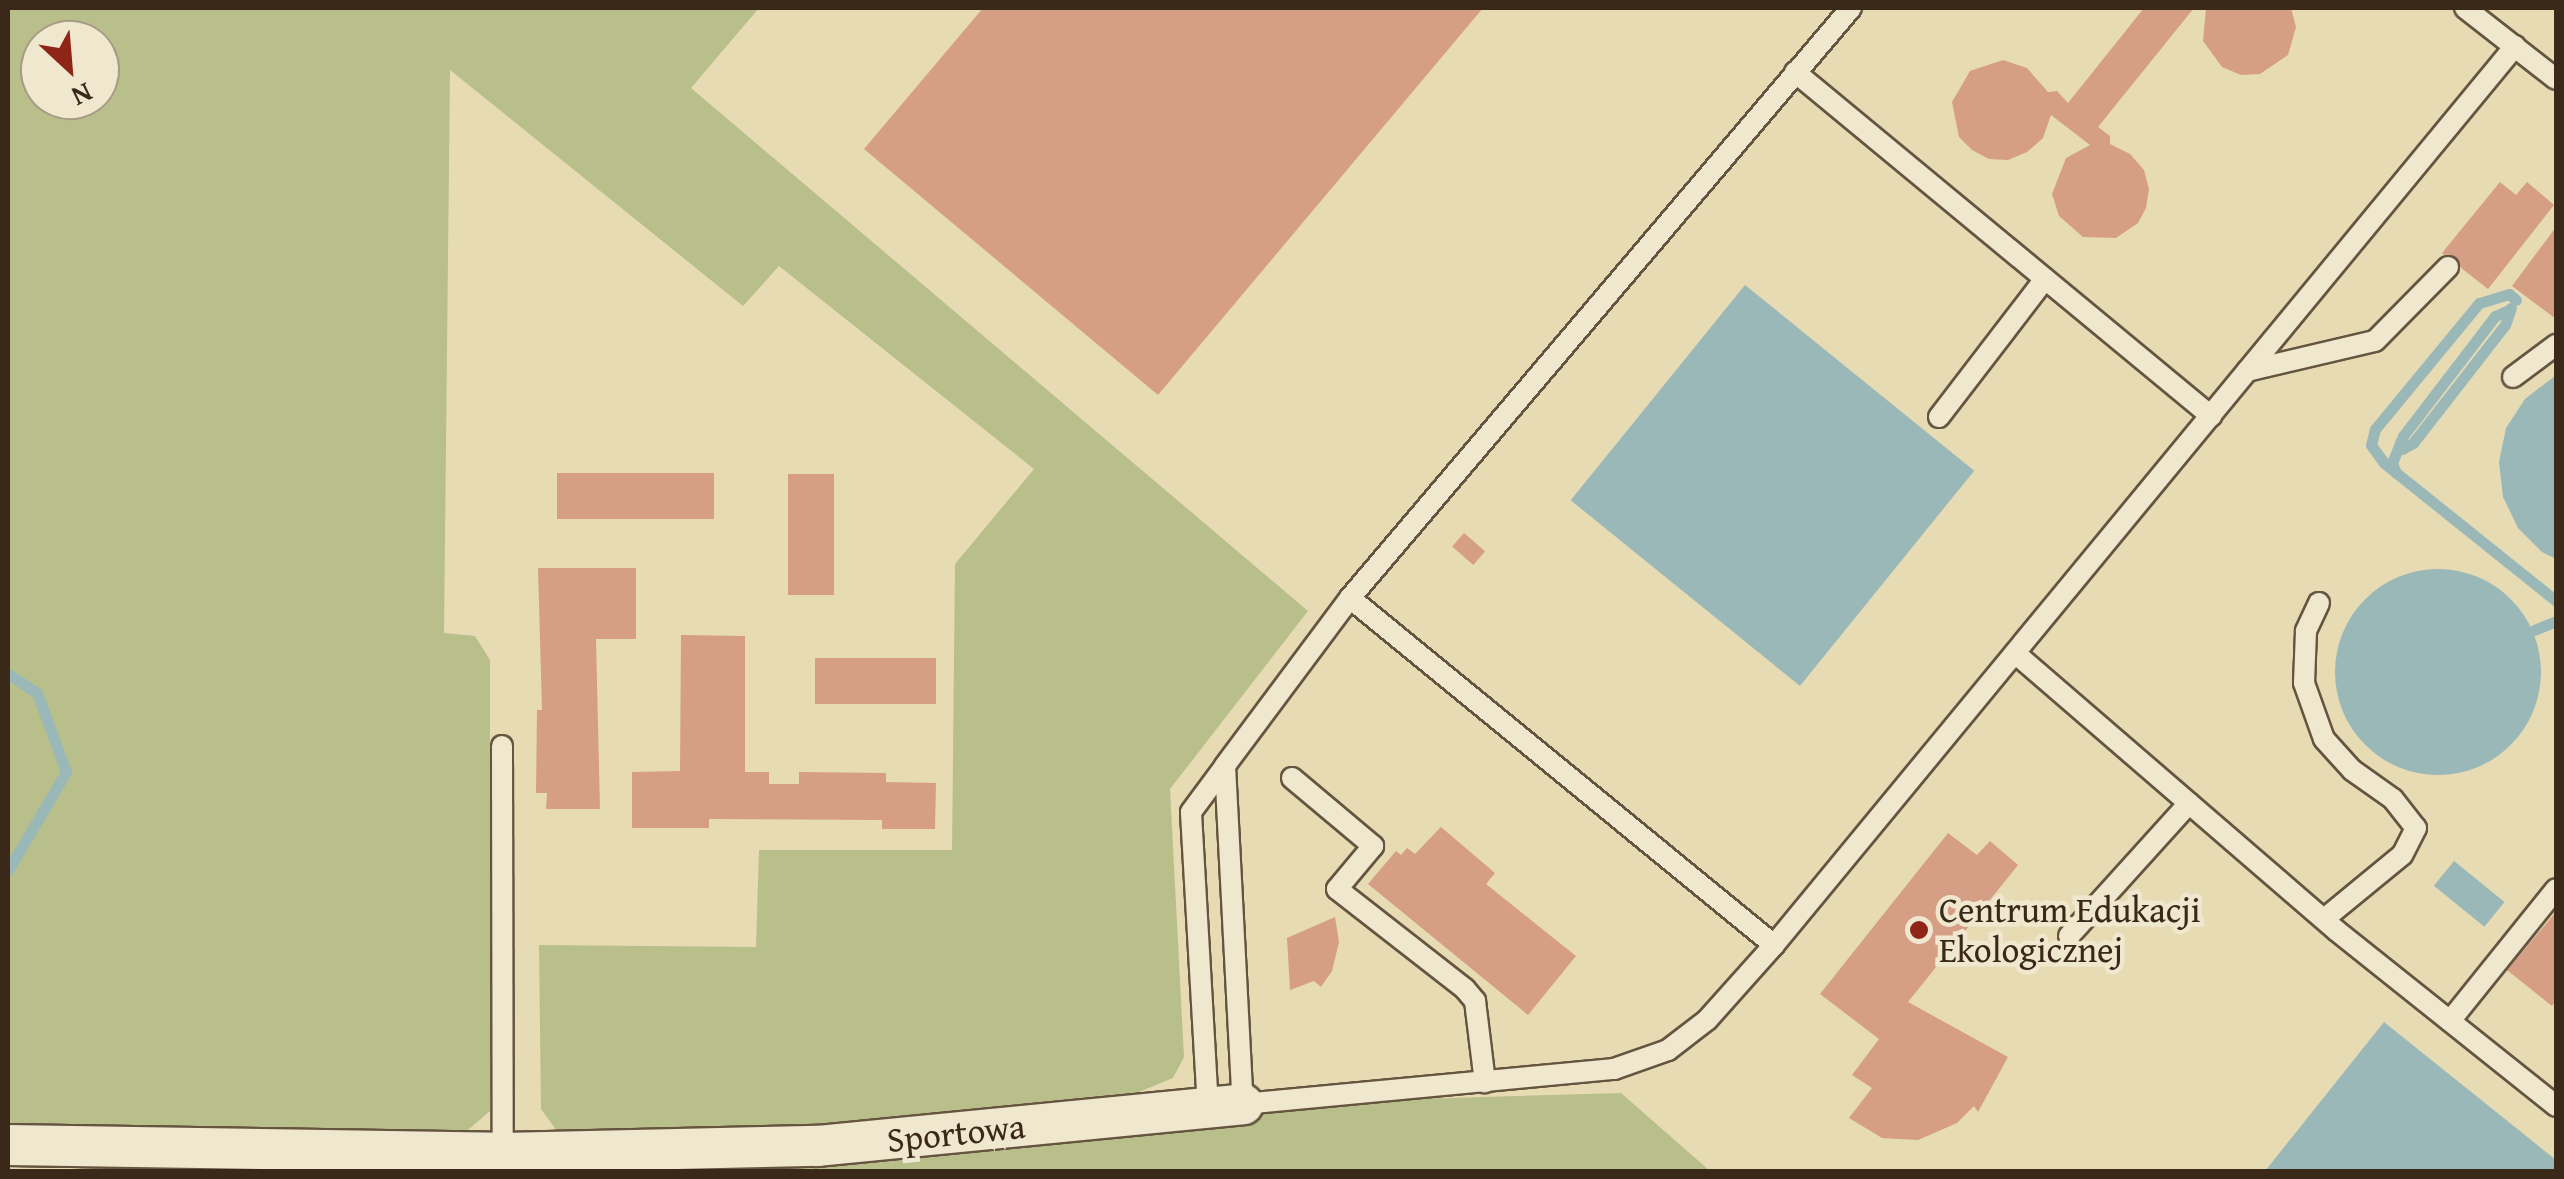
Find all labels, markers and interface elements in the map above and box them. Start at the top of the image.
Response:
north arrow [20,20,120,120]
text: N [65,73,100,118]
place label: Centrum Edukacji Ekologicznej [1939,889,2200,971]
marker: Centrum Edukacji Ekologicznej [1908,919,1930,941]
street label: Sportowa [885,1105,1027,1161]

